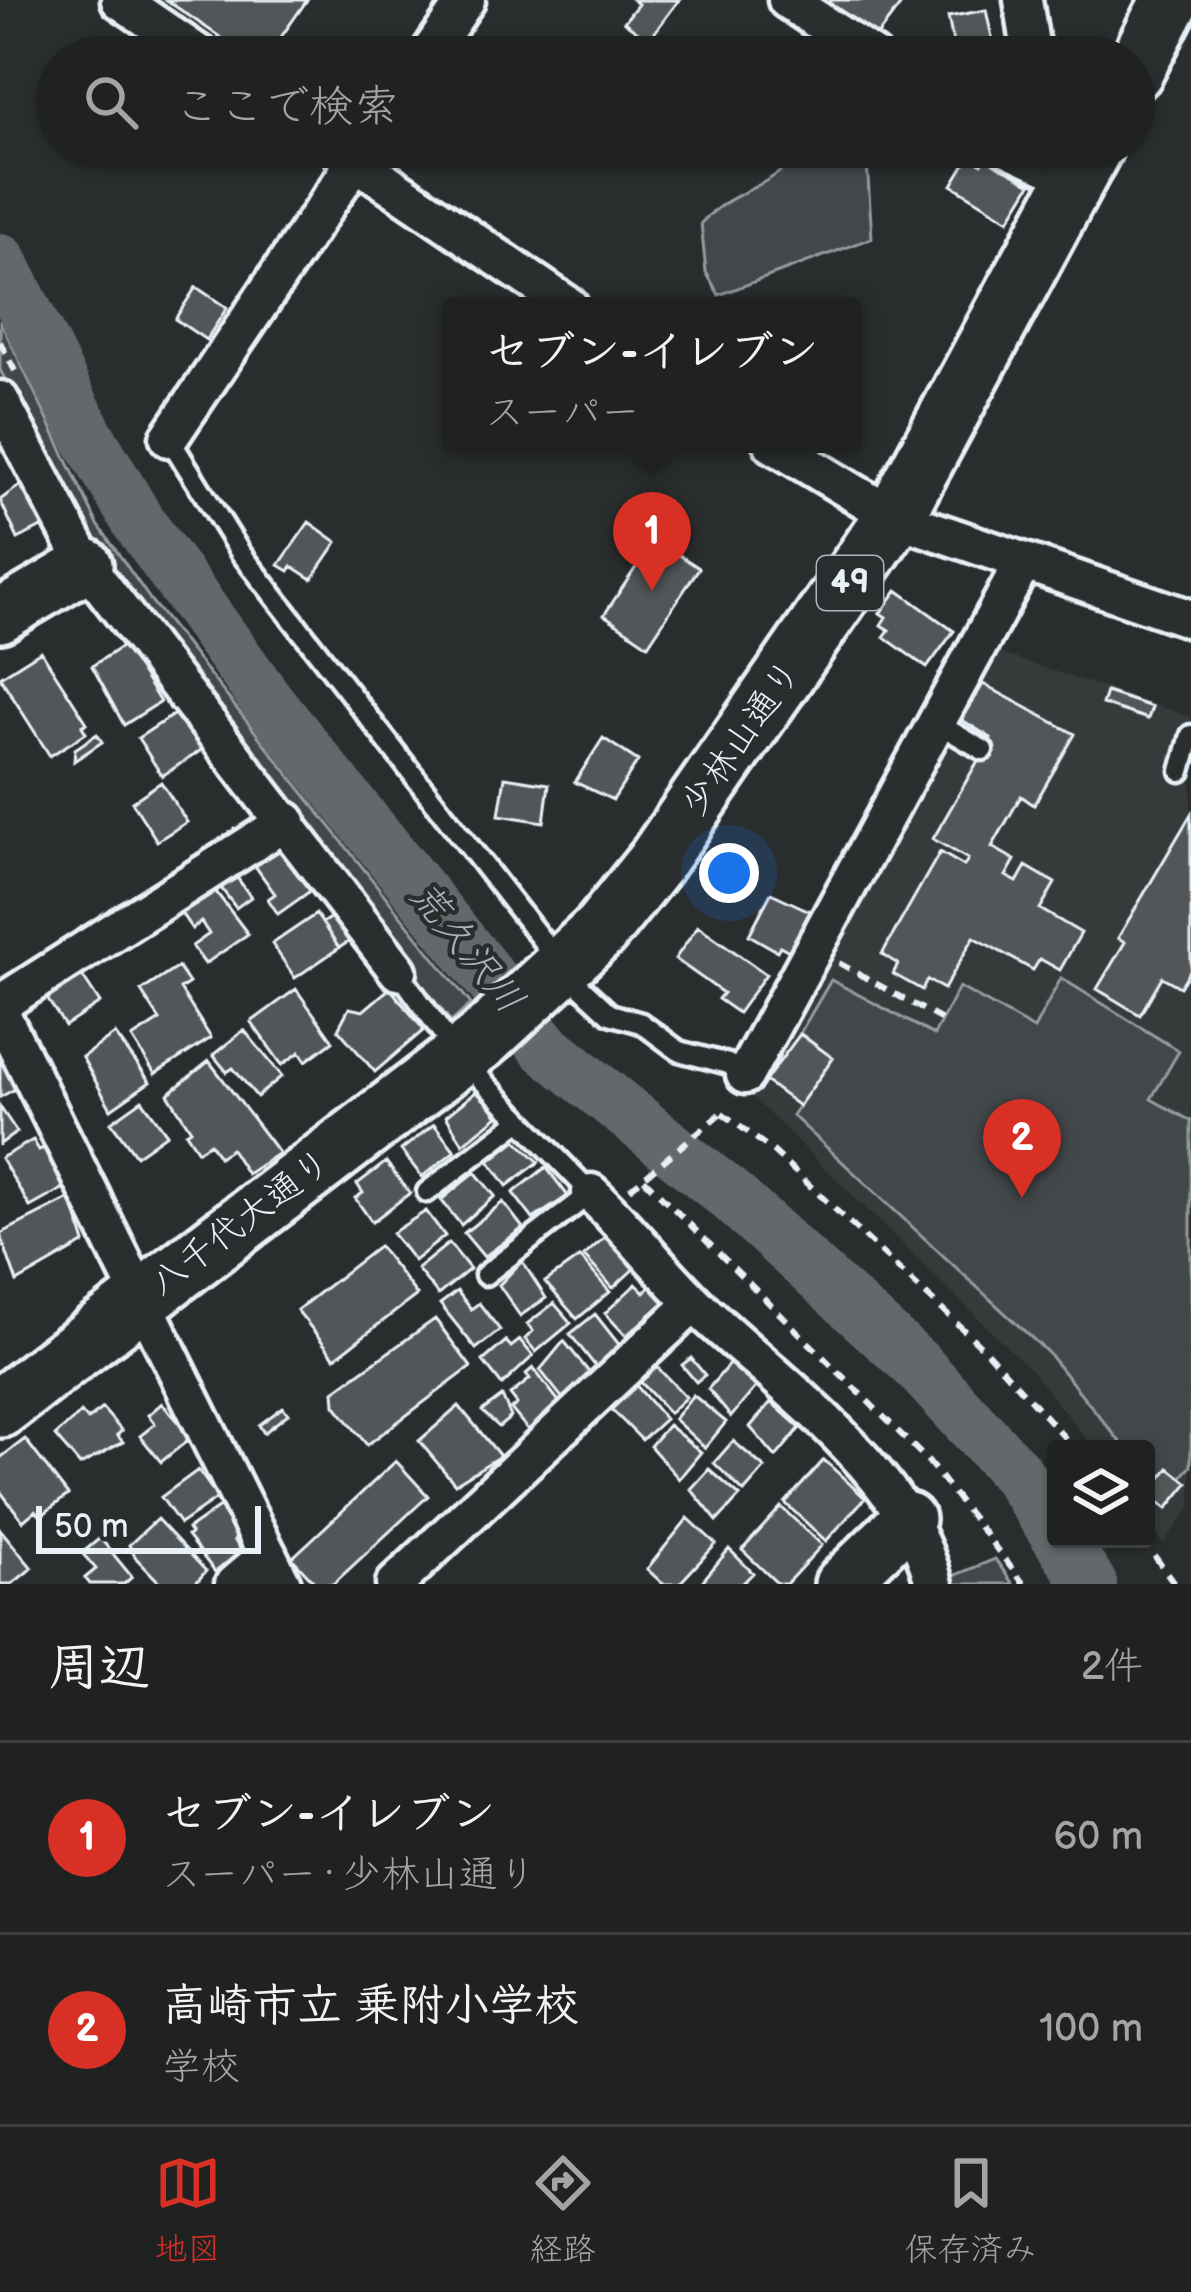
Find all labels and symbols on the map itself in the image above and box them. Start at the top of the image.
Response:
pin: 1 [613,492,691,591]
road number: 49 [817,556,883,610]
street label: 少林山通り [673,652,811,824]
your location [699,843,759,903]
water label: 荒久沢川 [399,873,533,1023]
pin: 2 [983,1099,1061,1198]
street label: 八千代大通り [142,1141,340,1305]
scale bar [36,1500,261,1553]

